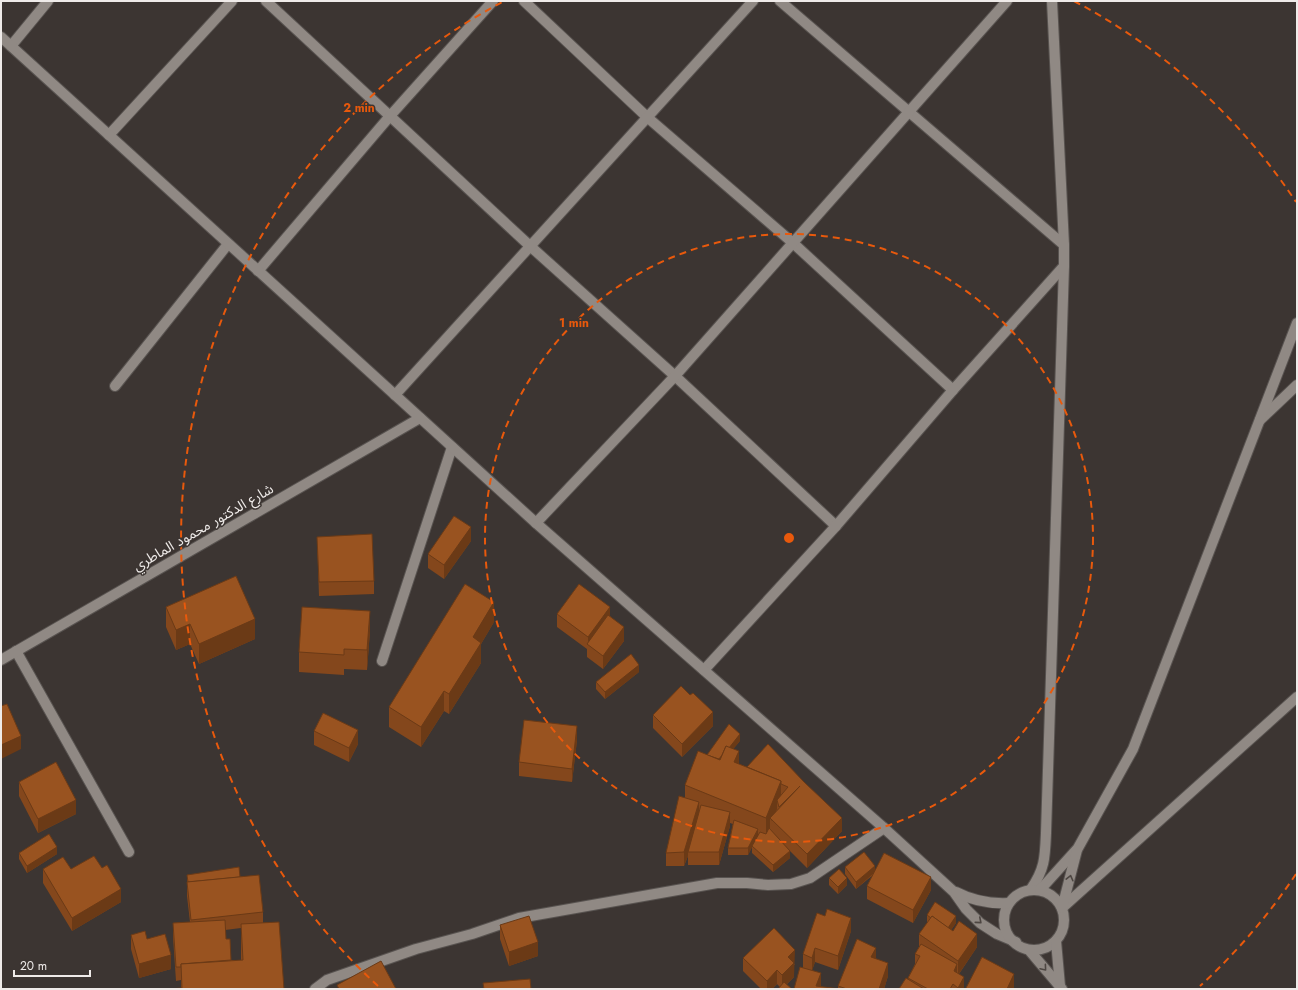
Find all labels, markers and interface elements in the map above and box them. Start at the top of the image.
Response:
text: 2 min [343,99,375,117]
text: 1 min [559,314,589,332]
street label: شارع الدكتور محمود الماطري [129,478,278,577]
centre of rings [782,531,796,545]
one-way arrow [1065,875,1074,882]
one-way arrow [974,917,982,924]
scale bar [14,952,90,978]
text: 20 m [20,957,47,975]
one-way arrow [1040,963,1047,970]

